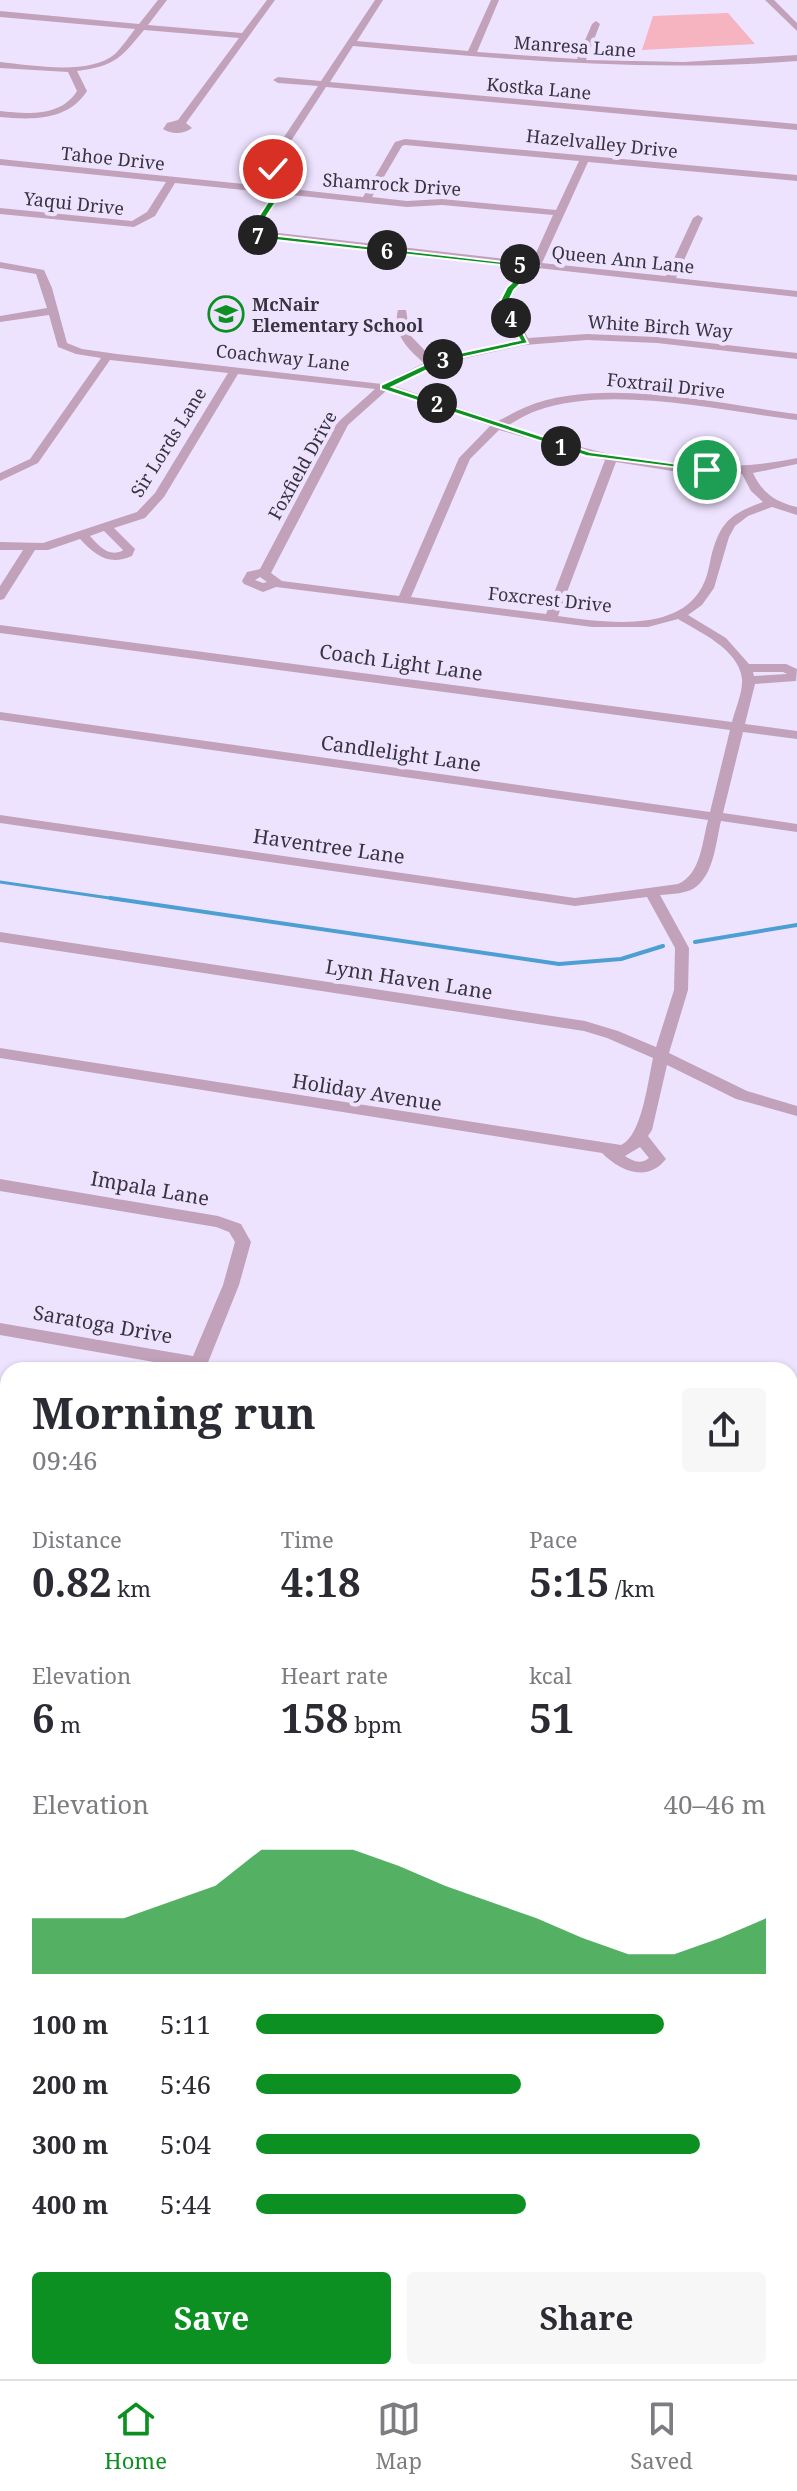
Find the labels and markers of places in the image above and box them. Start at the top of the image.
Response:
pin [239,135,307,203]
pin: 7 [238,215,278,255]
pin: 6 [367,230,407,270]
pin: 5 [500,244,540,284]
place label: McNair Elementary School [252,292,424,337]
school or university icon: McNair Elementary School [207,295,245,333]
pin: 4 [491,298,531,338]
pin: 3 [423,339,463,379]
pin: 2 [417,383,457,423]
pin: 1 [541,426,581,466]
pin [673,436,741,504]

